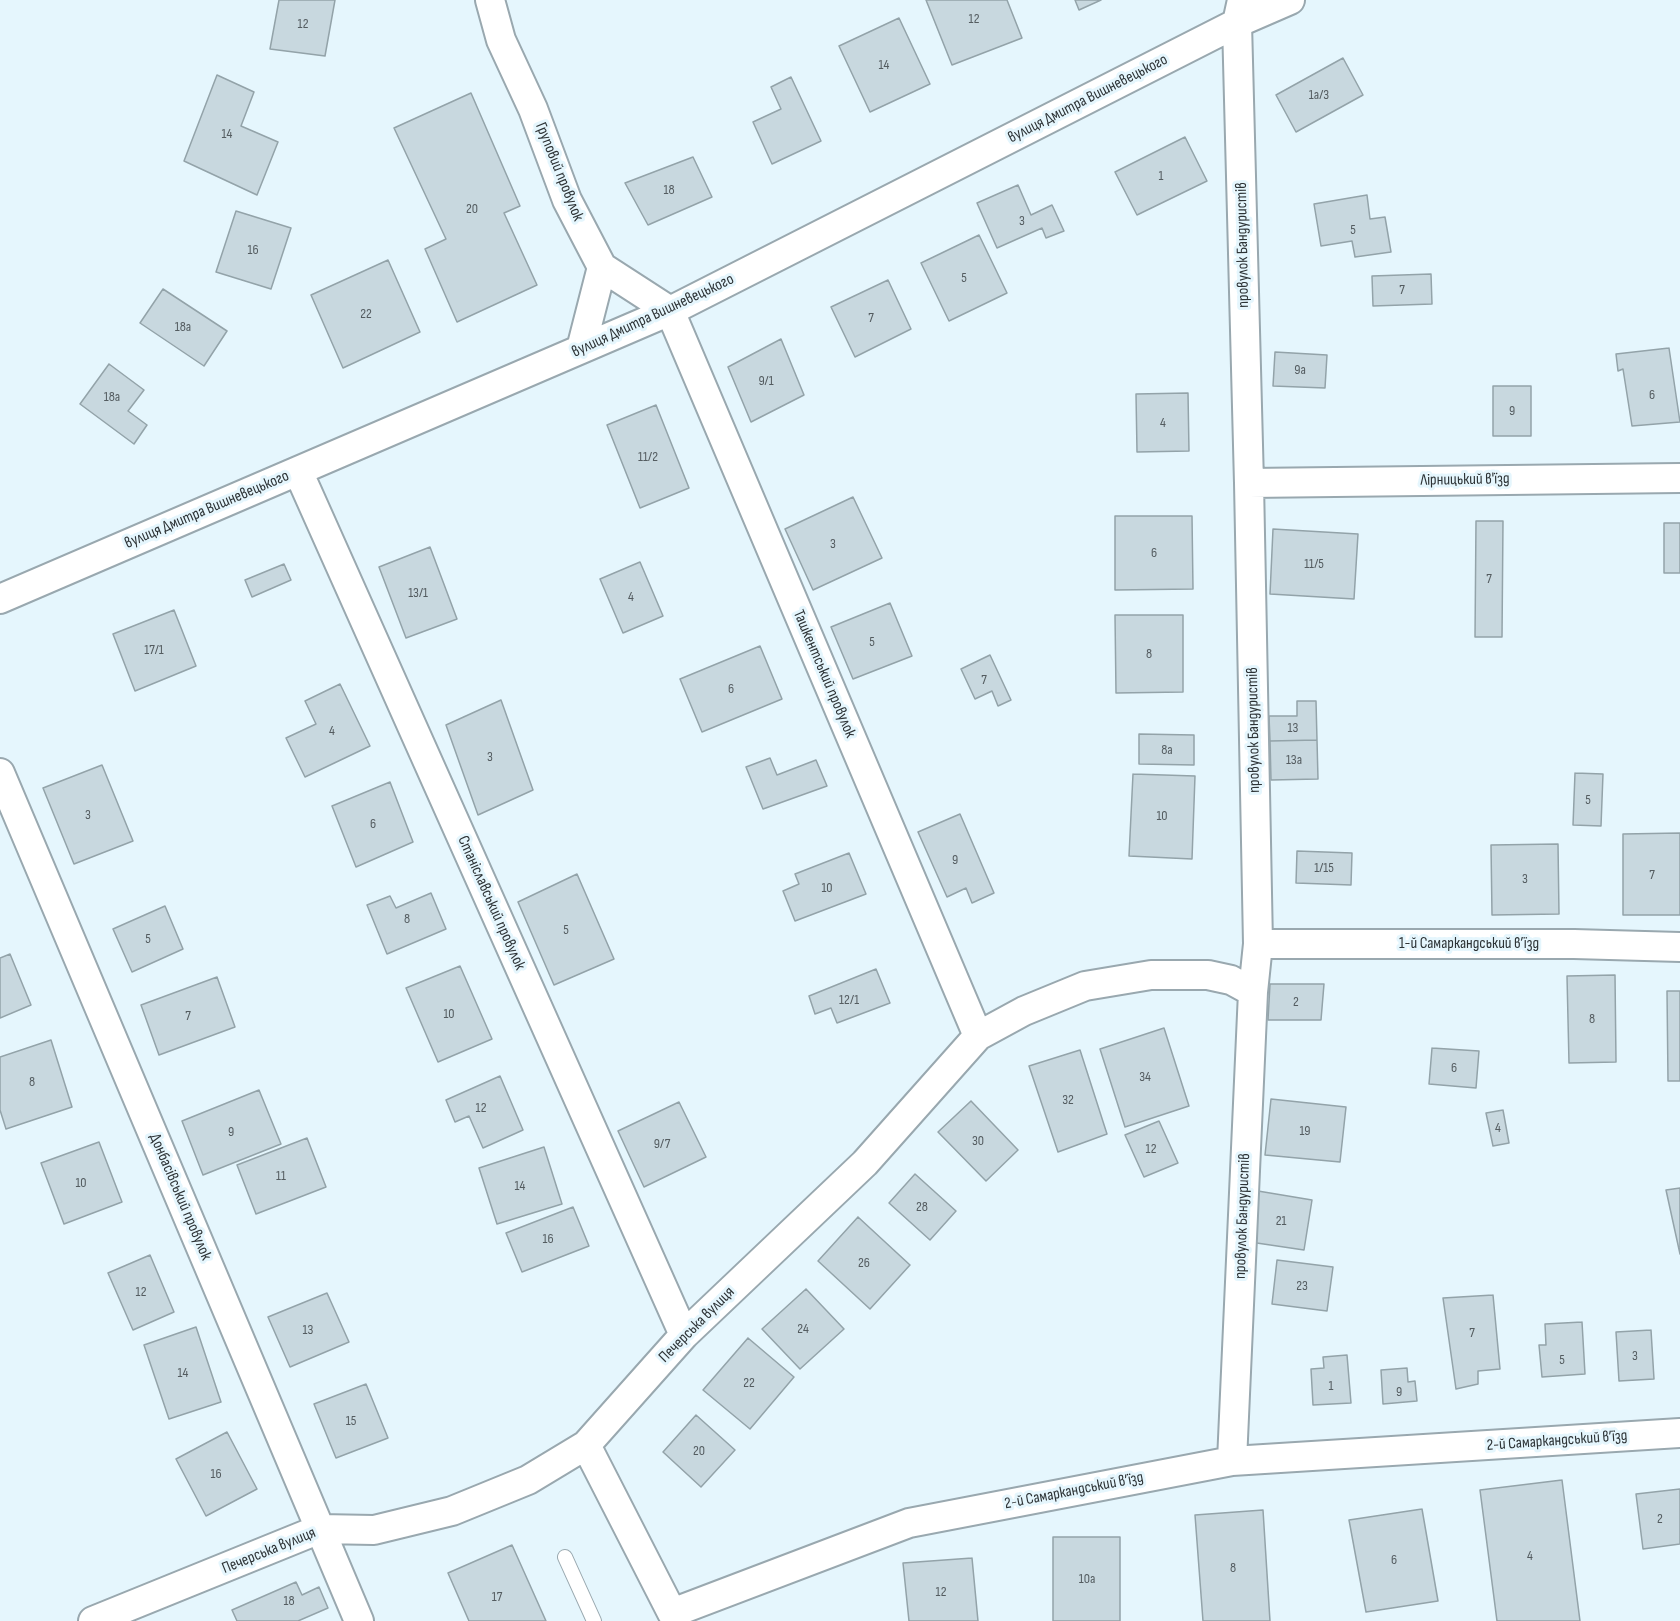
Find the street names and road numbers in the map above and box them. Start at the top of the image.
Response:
street label: вулиця Дмитра Вишневецького [1005,50,1171,148]
street label: Груповий провулок [531,120,587,224]
street label: провулок Бандуристів [1232,182,1254,308]
street label: вулиця Дмитра Вишневецького [569,270,737,362]
street label: вулиця Дмитра Вишневецького [122,467,292,553]
street label: Лірницький в'їзд [1420,470,1510,490]
street label: Ташкентський провулок [788,607,860,741]
street label: провулок Бандуристів [1243,667,1265,793]
street label: Станіславський провулок [453,833,529,973]
street label: 1-й Самаркандський в’їзд [1399,934,1539,954]
street label: Донбасівський провулок [145,1131,215,1263]
street label: провулок Бандуристів [1231,1153,1255,1279]
street label: Печерська вулиця [655,1283,739,1367]
street label: 2-й Самаркандський в’їзд [1486,1427,1628,1455]
street label: 2-й Самаркандський в’їзд [1003,1468,1145,1514]
street label: Печерська вулиця [219,1523,319,1579]

